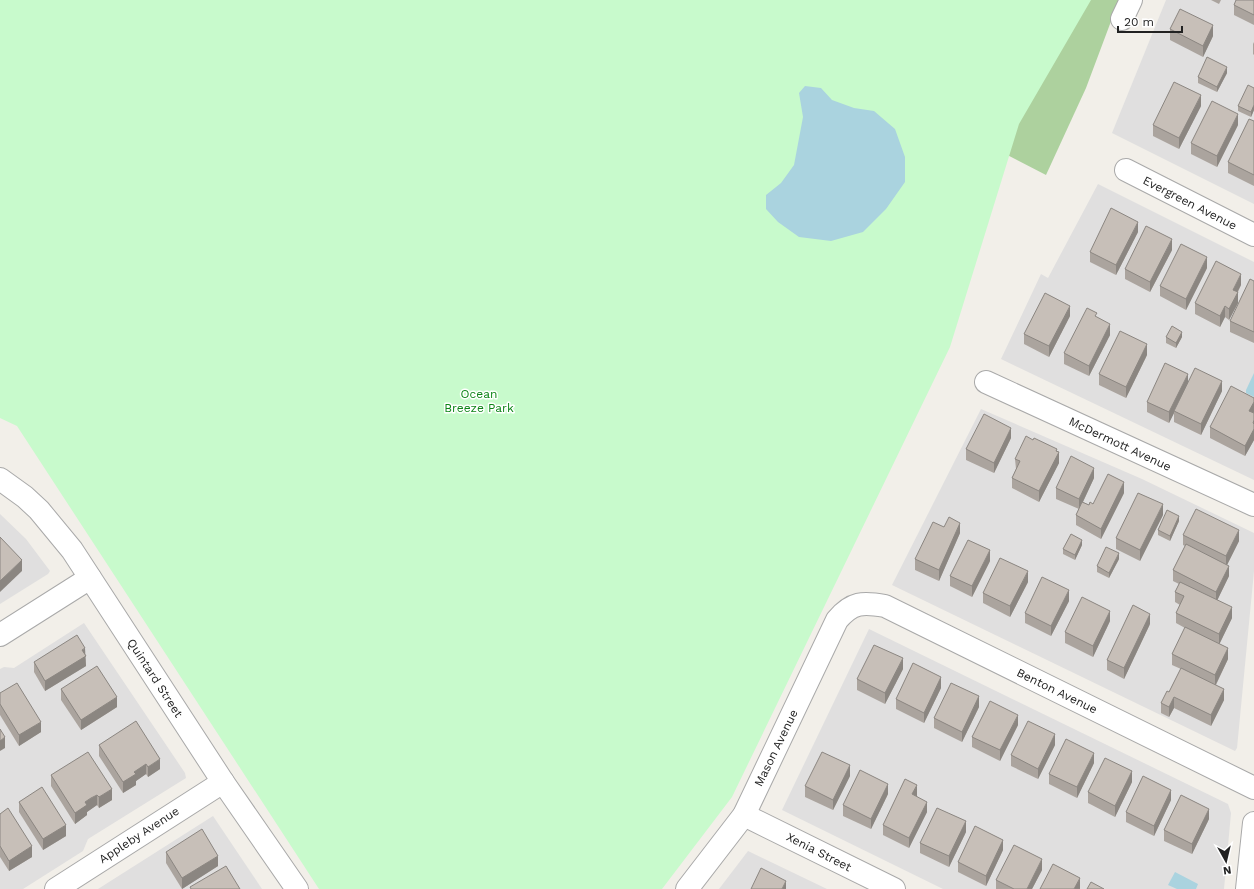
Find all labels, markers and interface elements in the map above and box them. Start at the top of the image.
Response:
scale bar [1118,8,1182,34]
text: 20 m [1124,15,1154,29]
street label: Evergreen Avenue [1141,173,1239,233]
park label: Ocean Breeze Park [444,387,514,415]
street label: McDermott Avenue [1067,414,1173,474]
street label: Quintard Street [124,636,186,720]
street label: Benton Avenue [1014,665,1100,717]
street label: Mason Avenue [751,707,801,789]
street label: Appleby Avenue [96,804,182,866]
street label: Xenia Street [784,830,854,874]
north arrow [1206,841,1246,881]
text: N [1222,863,1232,877]

